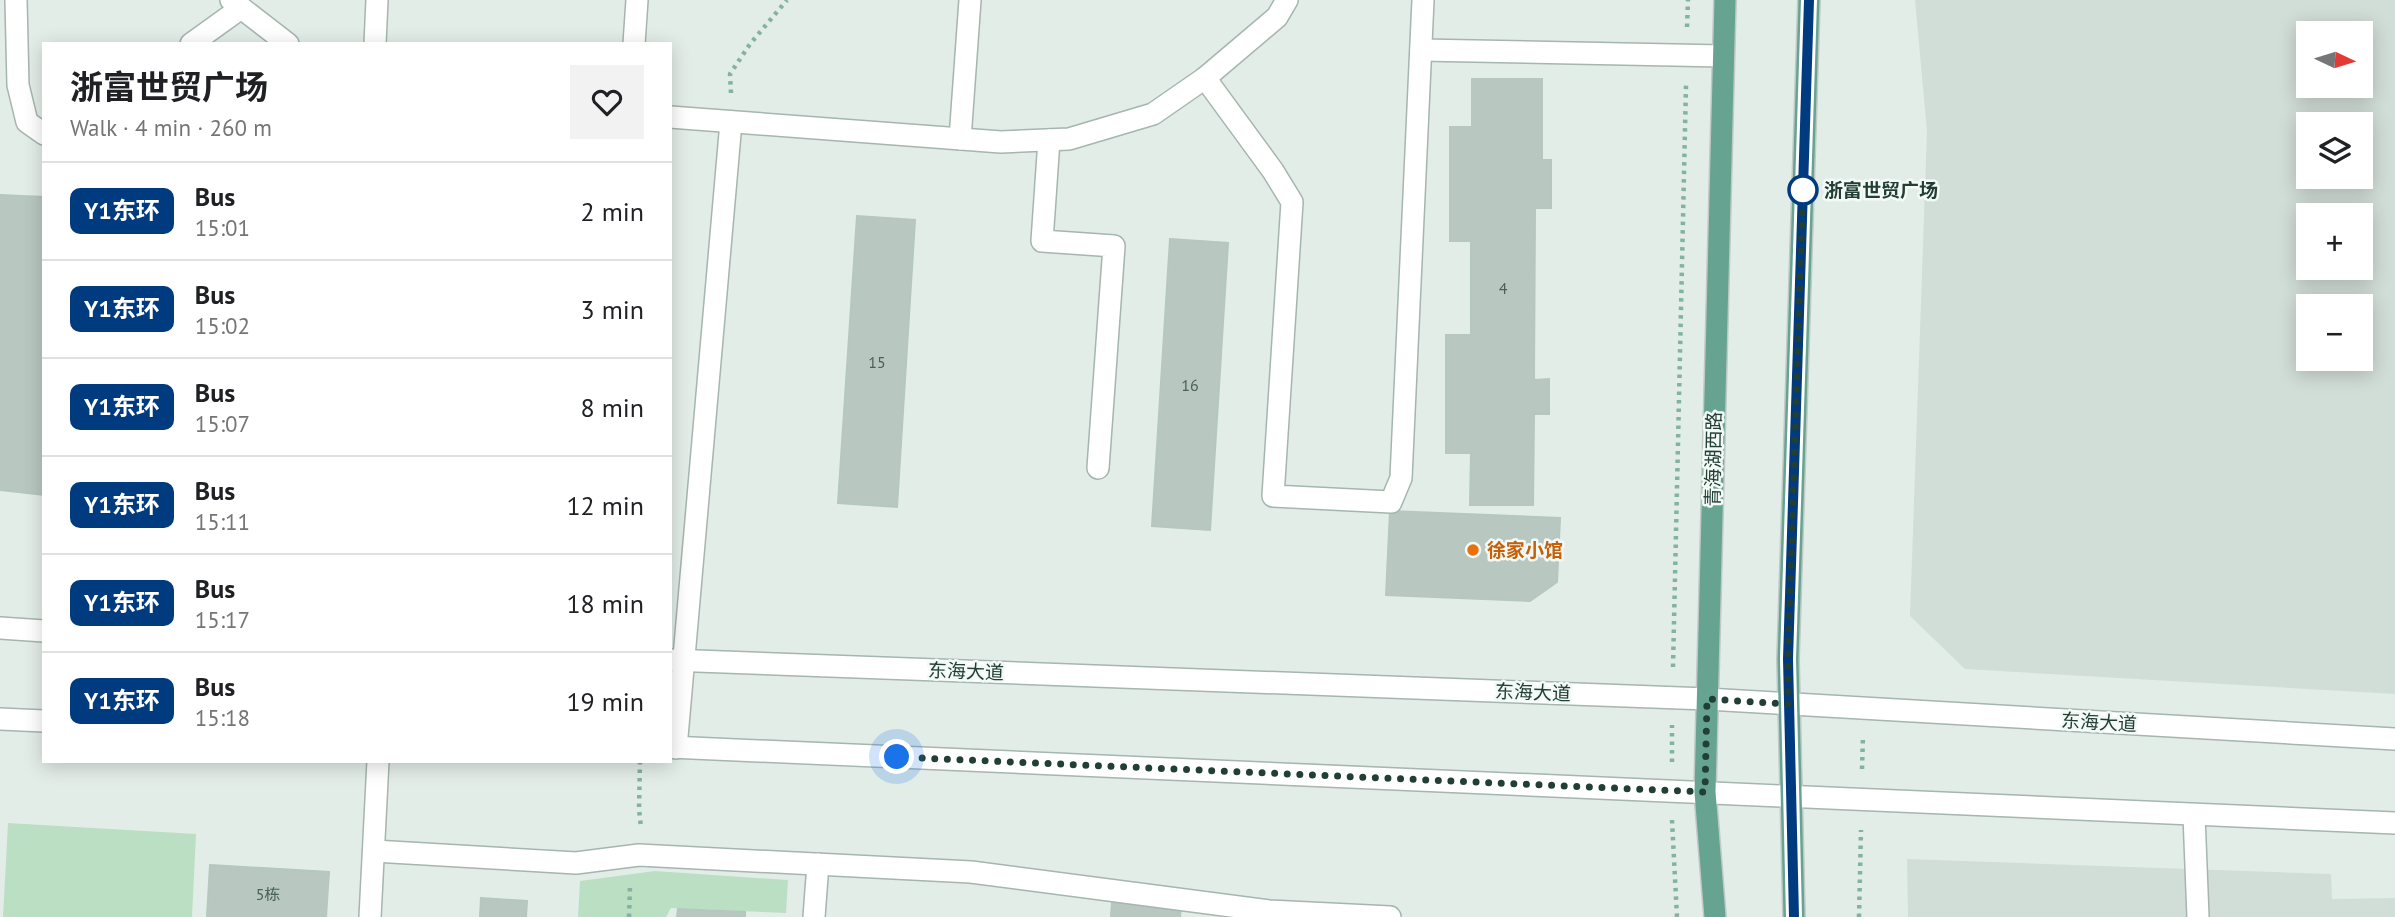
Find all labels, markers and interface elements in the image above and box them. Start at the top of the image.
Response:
north arrow [2296,21,2373,98]
map controls [2296,21,2373,371]
text: 浙富世贸广场 [70,65,268,108]
button: heart [570,65,644,139]
button: layers [2296,112,2373,189]
text: Walk · 4 min · 260 m [70,113,272,142]
marker: 浙富世贸广场 [1788,175,1818,205]
place label: 浙富世贸广场 [1824,178,1938,202]
text: Bus [195,180,235,213]
text: Y1东环 [84,195,160,226]
text: 2 min [581,195,644,228]
button: + [2296,203,2373,280]
text: 15:01 [195,213,250,242]
text: Bus [195,278,235,311]
house number: 4 [1499,278,1508,298]
text: Y1东环 [84,293,160,324]
text: 3 min [581,293,644,326]
button: − [2296,294,2373,371]
text: 15:02 [195,311,250,340]
house number: 15 [868,352,886,372]
house number: 16 [1181,375,1199,395]
text: Bus [195,376,235,409]
text: Y1东环 [84,391,160,422]
text: 8 min [581,391,644,424]
text: 15:07 [195,409,250,438]
street label: 青海湖西路 [1700,411,1726,507]
text: Bus [195,474,235,507]
text: Y1东环 [84,489,160,520]
text: 12 min [566,489,644,522]
text: 15:11 [195,507,250,536]
place label: 徐家小馆 [1487,538,1563,562]
marker: 徐家小馆 [1465,542,1481,558]
text: Bus [195,572,235,605]
text: Y1东环 [84,587,160,618]
text: 18 min [566,587,644,620]
text: 15:17 [195,605,250,634]
street label: 东海大道 [928,658,1004,684]
text: Bus [195,670,235,703]
street label: 东海大道 [1495,679,1571,705]
text: Y1东环 [84,685,160,716]
text: 19 min [566,685,644,718]
text: 15:18 [195,703,250,732]
street label: 东海大道 [2060,708,2138,736]
your location [879,739,914,774]
house number: 5栋 [256,884,280,904]

